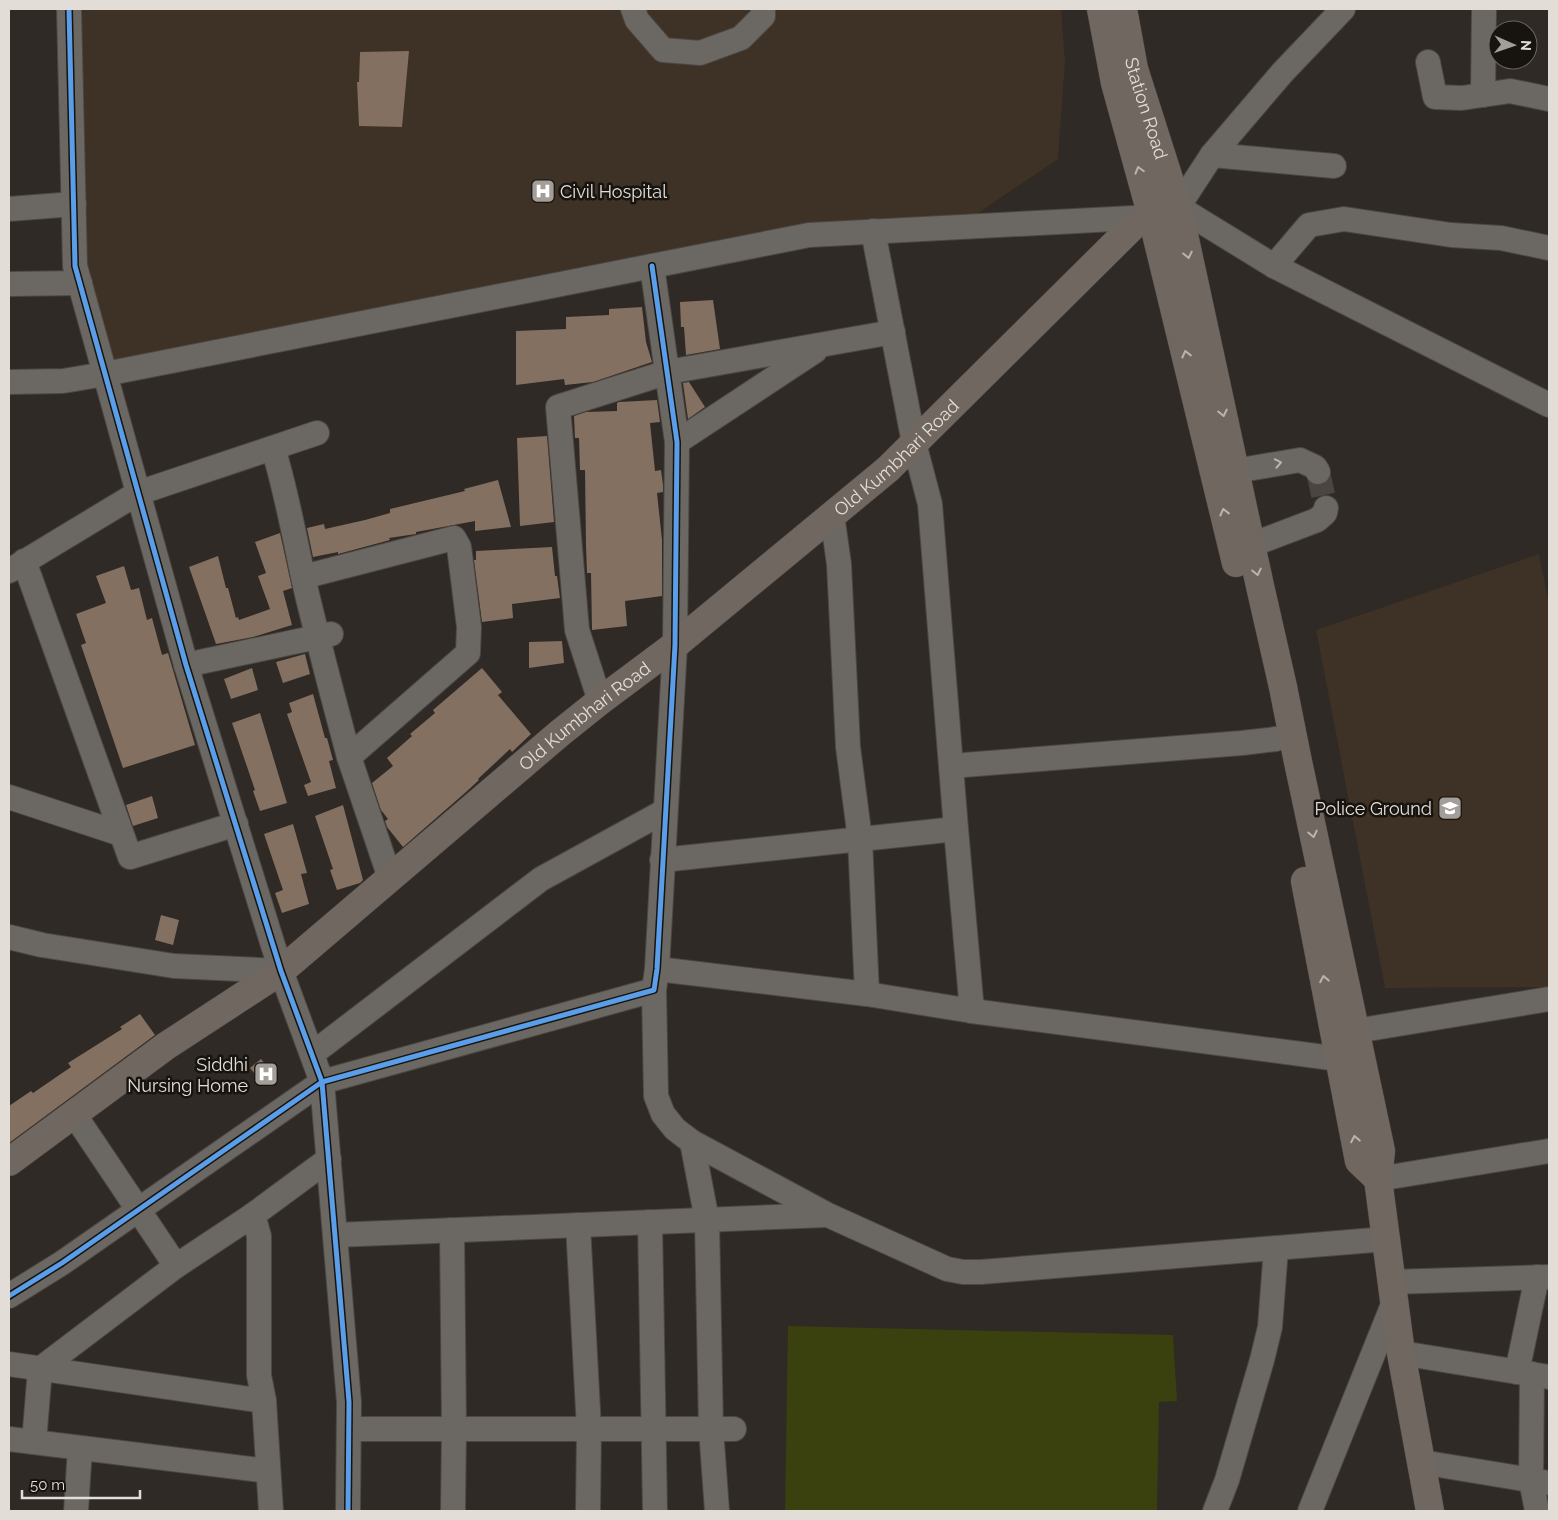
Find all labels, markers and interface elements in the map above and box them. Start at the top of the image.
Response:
north arrow [1488,20,1538,70]
text: N [1518,40,1534,51]
street label: Station Road [1122,56,1172,162]
one-way arrow [1134,165,1145,174]
hospital icon: Civil Hospital [530,178,556,204]
place label: Civil Hospital [560,181,667,202]
one-way arrow [1183,250,1193,259]
one-way arrow [1181,351,1191,359]
street label: Old Kumbhari Road [829,395,963,520]
one-way arrow [1217,409,1227,418]
one-way arrow [1274,458,1283,469]
one-way arrow [1219,508,1230,517]
one-way arrow [1251,568,1262,577]
street label: Old Kumbhari Road [514,657,654,774]
school or university icon: Police Ground [1437,795,1463,821]
place label: Police Ground [1314,798,1432,819]
one-way arrow [1308,829,1318,838]
one-way arrow [1319,975,1330,984]
place label: Siddhi Nursing Home [127,1054,248,1096]
hospital icon: Siddhi Nursing Home [253,1061,279,1087]
one-way arrow [1350,1134,1360,1143]
scale bar [22,1468,140,1500]
text: 50 m [30,1476,65,1494]

